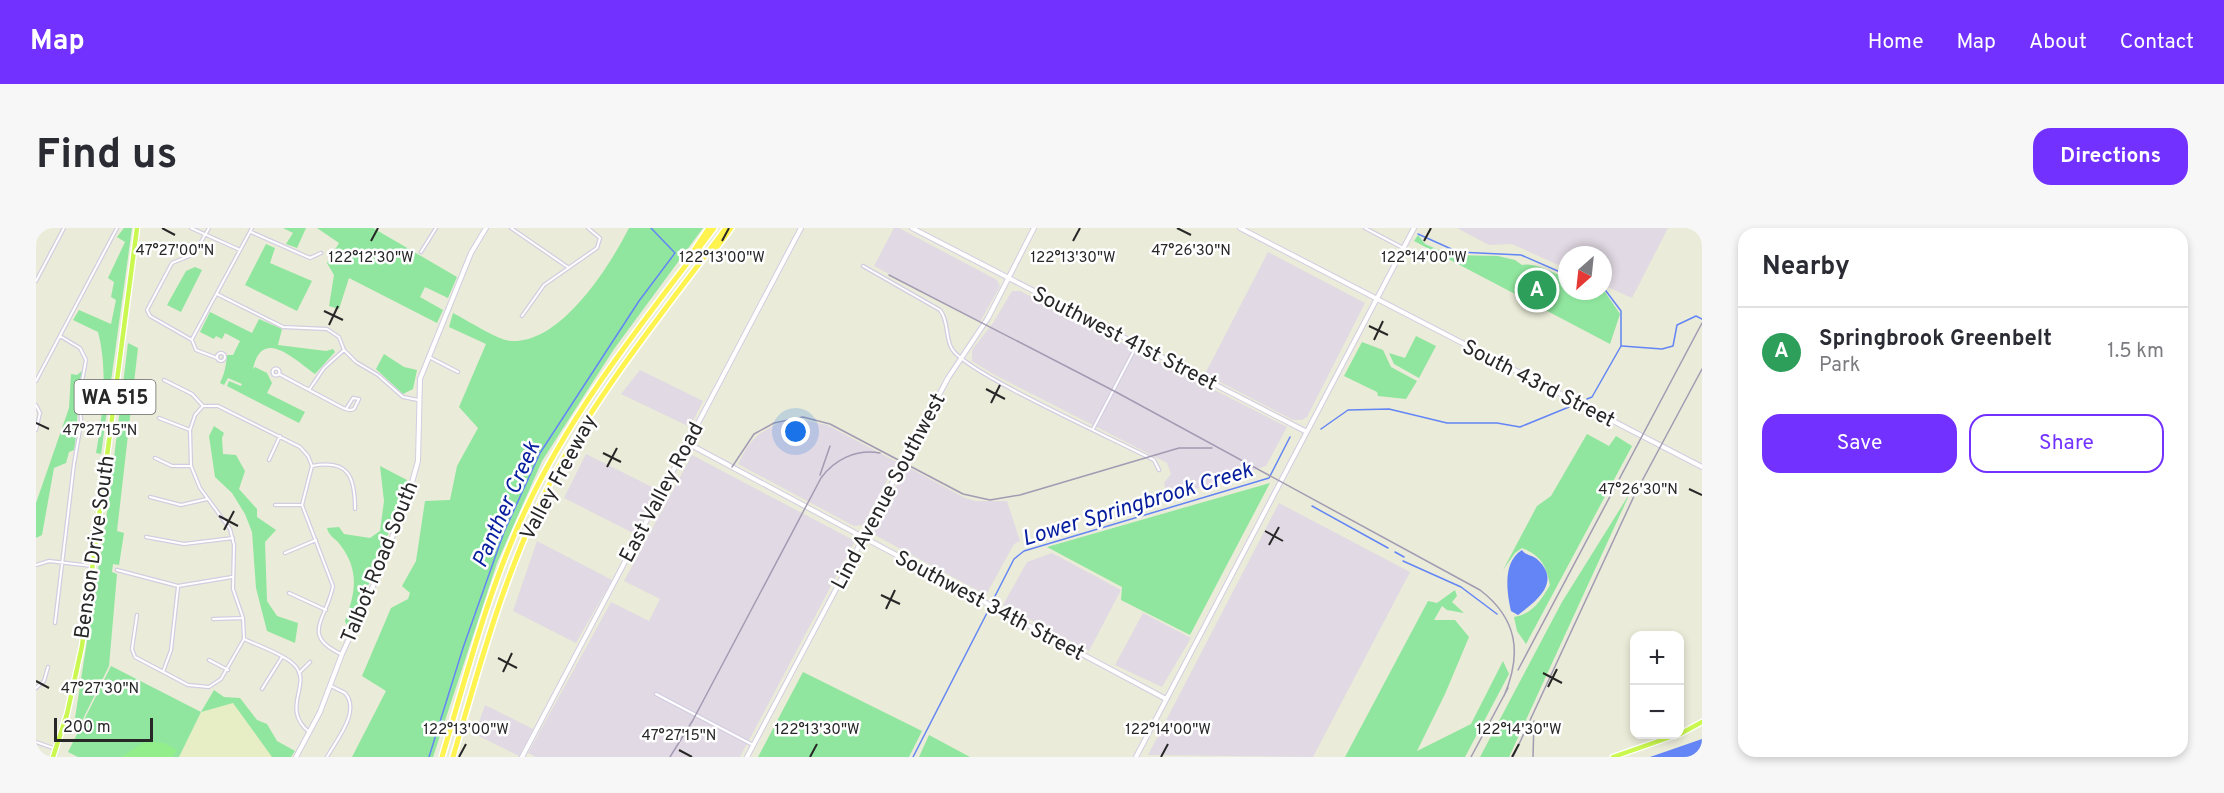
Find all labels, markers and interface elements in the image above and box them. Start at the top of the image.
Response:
text: Map [30,24,85,60]
text: Home [1868,29,1924,56]
text: Map [1957,29,1996,56]
text: About [2029,29,2087,56]
text: Contact [2120,29,2194,56]
button: Directions [2033,128,2188,185]
text: Find us [36,130,177,183]
text: 47°27'00"N [135,242,215,261]
text: 47°26'30"N [1151,242,1231,261]
north arrow [1558,246,1612,300]
text: 122°12'30"W [328,249,414,268]
text: 122°13'00"W [679,249,765,268]
text: 122°13'30"W [1030,249,1116,268]
text: 122°14'00"W [1381,249,1467,268]
text: Nearby [1762,251,1850,284]
pin: A [1518,268,1556,312]
street label: Southwest 41st Street [1027,281,1221,398]
text: Springbrook Greenbelt [1819,326,2052,353]
street label: South 43rd Street [1457,334,1619,434]
text: A [1774,339,1789,365]
text: 1.5 km [2107,339,2164,365]
text: Park [1819,353,1860,379]
road number: WA 515 [74,380,155,414]
street label: Lind Avenue Southwest [826,389,953,595]
street label: Valley Freeway [515,410,604,545]
button: Save [1762,414,1957,473]
button: Share [1969,414,2164,473]
your location [781,417,810,446]
street label: East Valley Road [614,418,711,567]
text: 47°27'15"N [63,422,137,441]
water label: Panther Creek [467,437,548,572]
street label: Benson Drive South [69,454,122,641]
water label: Lower Springbrook Creek [1019,457,1257,553]
street label: Talbot Road South [336,477,425,648]
text: 47°26'30"N [1598,481,1678,500]
street label: Southwest 34th Street [890,545,1089,668]
map controls [1630,631,1684,739]
button: + [1630,631,1684,685]
text: 47°27'30"N [61,680,139,699]
button: − [1630,685,1684,739]
scale bar [54,715,153,742]
text: 200 m [63,718,111,738]
text: 122°13'00"W [423,721,509,740]
text: 122°13'30"W [774,721,860,740]
text: 122°14'00"W [1125,721,1211,740]
text: 122°14'30"W [1476,721,1562,740]
text: 47°27'15"N [642,727,716,746]

